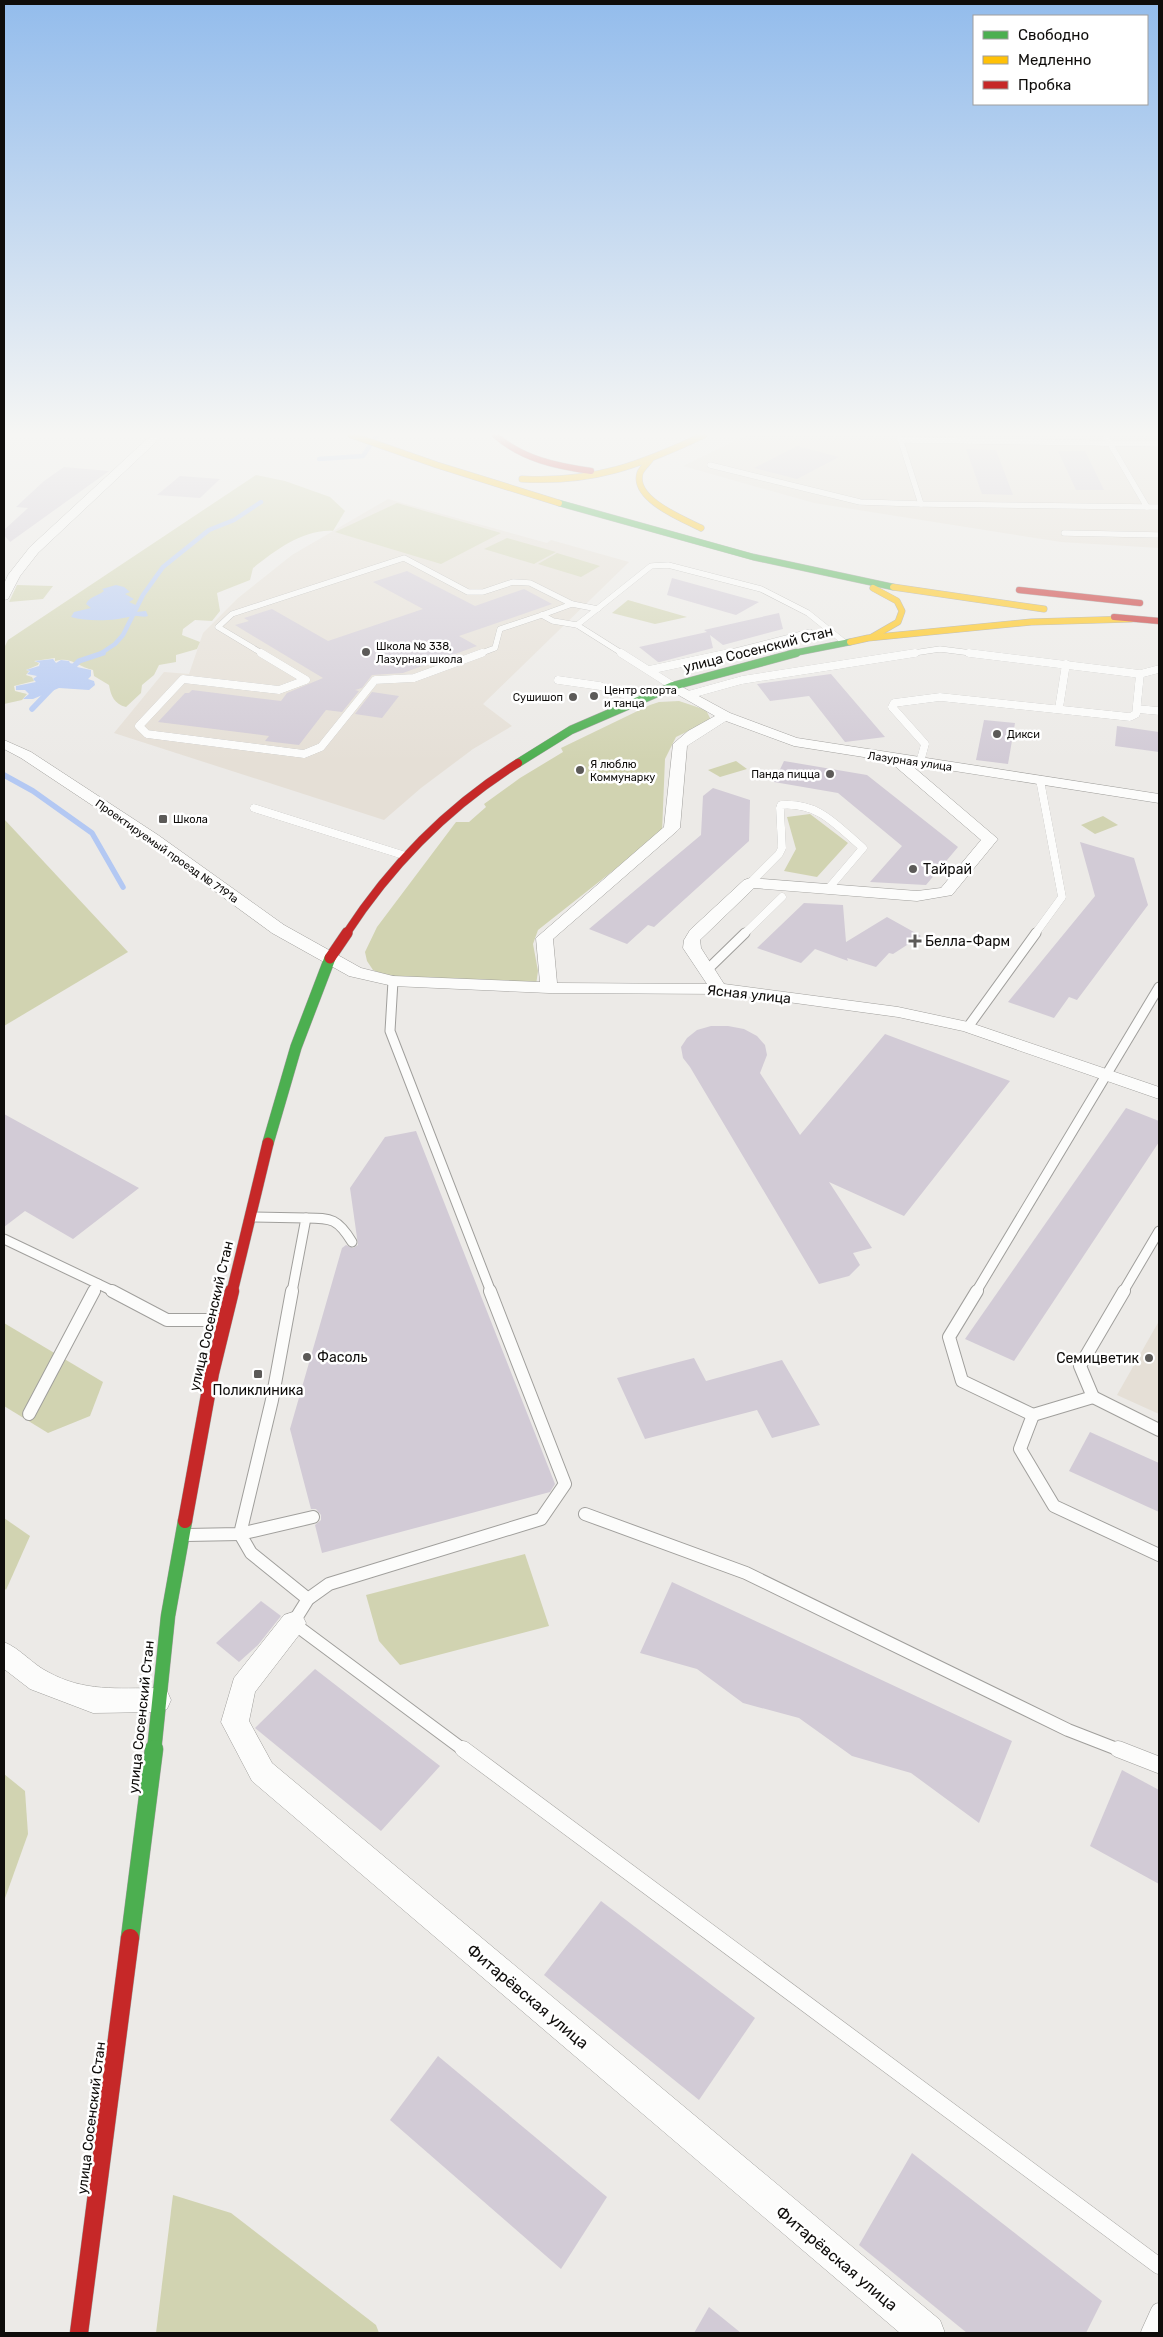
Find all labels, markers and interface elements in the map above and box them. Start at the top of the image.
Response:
legend [973,15,1148,105]
text: Свободно [1018,26,1089,44]
text: Медленно [1018,51,1091,69]
text: Пробка [1018,76,1071,94]
street label: улица Сосенский Стан [682,623,835,676]
place label: Школа № 338, Лазурная школа [376,640,462,666]
marker: Школа № 338, Лазурная школа [360,646,372,658]
place label: Центр спорта и танца [604,684,677,710]
marker: Центр спорта и танца [588,690,600,702]
place label: Сушишоп [513,691,563,704]
marker: Сушишоп [567,691,579,703]
marker: Дикси [991,728,1003,740]
place label: Дикси [1007,728,1040,741]
street label: Лазурная улица [867,749,953,774]
place label: Я люблю Коммунарку [590,758,655,784]
marker: Я люблю Коммунарку [574,764,586,776]
place label: Панда пицца [751,768,820,781]
marker: Панда пицца [824,768,836,780]
street label: Проектируемый проезд № 7191а [93,797,241,906]
marker: Школа [157,813,169,825]
place label: Школа [173,813,208,826]
place label: Тайрай [923,861,972,878]
marker: Тайрай [907,863,919,875]
place label: Белла-Фарм [925,933,1010,950]
marker: Белла-Фарм [909,935,921,947]
street label: Ясная улица [706,982,792,1007]
street label: улица Сосенский Стан [186,1239,237,1393]
place label: Фасоль [317,1349,367,1366]
place label: Семицветик [1056,1350,1139,1367]
marker: Фасоль [301,1351,313,1363]
marker: Семицветик [1143,1352,1155,1364]
marker: Поликлиника [252,1368,264,1380]
place label: Поликлиника [213,1382,303,1399]
street label: улица Сосенский Стан [125,1640,158,1794]
street label: Фитарёвская улица [463,1940,592,2053]
street label: улица Сосенский Стан [74,2041,109,2195]
street label: Фитарёвская улица [772,2202,901,2315]

